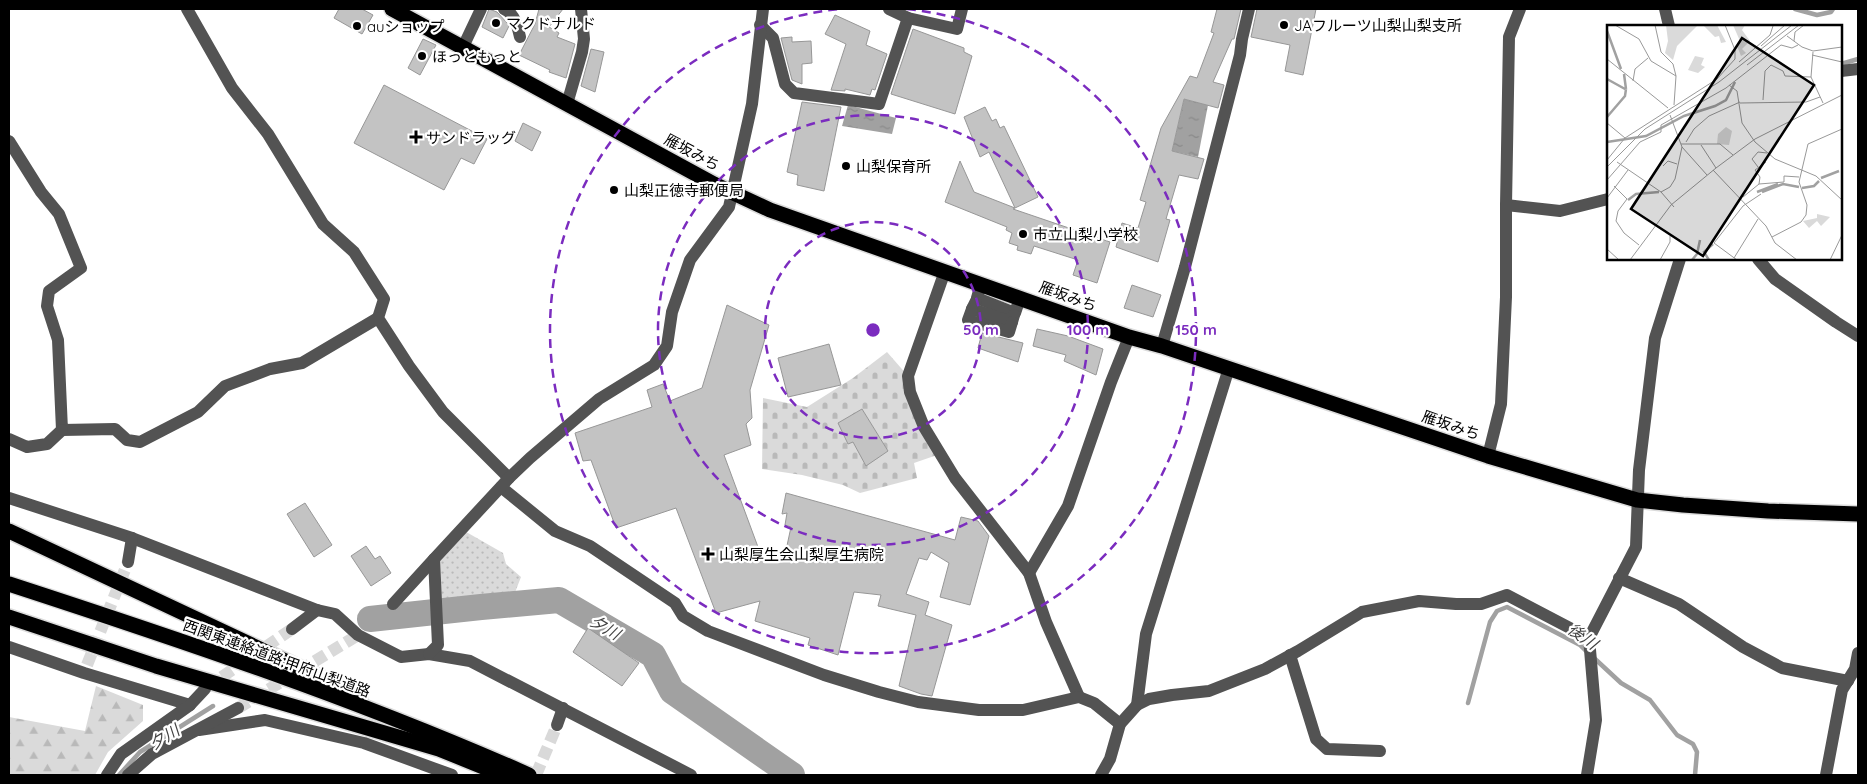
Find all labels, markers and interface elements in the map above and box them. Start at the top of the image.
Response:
place label: マクドナルド [506,14,596,33]
place label: JAフルーツ山梨山梨支所 [1294,16,1462,35]
place label: auショップ [367,17,444,36]
marker: マクドナルド [490,17,502,29]
marker: JAフルーツ山梨山梨支所 [1278,19,1290,31]
marker: auショップ [351,20,363,32]
inset map [1607,25,1842,260]
place label: ほっともっと [432,47,522,66]
marker: ほっともっと [416,50,428,62]
place label: サンドラッグ [426,128,516,147]
street label: 雁坂みち [661,130,723,174]
marker: サンドラッグ [410,131,422,143]
place label: 山梨保育所 [856,157,931,176]
marker: 山梨保育所 [840,160,852,172]
place label: 山梨正徳寺郵便局 [624,181,744,200]
marker: 山梨正徳寺郵便局 [608,184,620,196]
place label: 市立山梨小学校 [1033,225,1138,244]
marker: 市立山梨小学校 [1017,228,1029,240]
street label: 雁坂みち [1037,277,1099,315]
text: 50 m [963,320,999,339]
text: 100 m [1067,320,1109,339]
text: 150 m [1175,320,1217,339]
centre of rings [864,321,882,339]
street label: 雁坂みち [1420,406,1482,444]
place label: 山梨厚生会山梨厚生病院 [719,545,884,564]
marker: 山梨厚生会山梨厚生病院 [701,547,715,561]
water label: 夕川 [586,610,626,645]
street label: 西関東連絡道路;甲府山梨道路 [181,615,373,701]
water label: 後川 [1564,619,1603,655]
water label: 夕川 [145,719,185,754]

